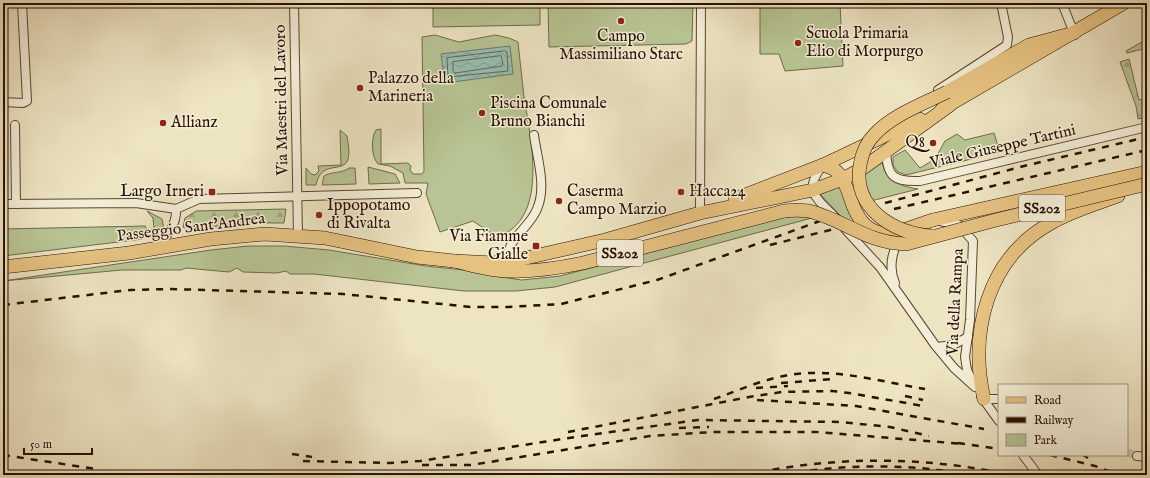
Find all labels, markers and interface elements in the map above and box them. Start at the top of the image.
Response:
marker: Campo Massimiliano Starc [616,16,626,26]
street label: Via Maestri del Lavoro [271,24,293,177]
place label: Scuola Primaria Elio di Morpurgo [806,24,924,62]
place label: Campo Massimiliano Starc [559,27,683,65]
marker: Scuola Primaria Elio di Morpurgo [793,38,803,48]
place label: Palazzo della Marineria [368,69,454,107]
marker: Palazzo della Marineria [355,83,365,93]
place label: Piscina Comunale Bruno Bianchi [490,94,607,132]
marker: Piscina Comunale Bruno Bianchi [477,108,487,118]
place label: Allianz [170,113,218,133]
marker: Allianz [158,118,168,128]
street label: Viale Giuseppe Tartini [927,121,1078,174]
place label: Q8 [906,133,931,153]
marker: Q8 [928,138,938,148]
place label: Largo Irneri [120,182,204,202]
place label: Caserma Campo Marzio [567,182,667,220]
place label: Hacca24 [689,182,746,202]
marker: Largo Irneri [207,187,217,197]
marker: Hacca24 [676,187,686,197]
road number: SS202 [1019,195,1065,221]
place label: Ippopotamo di Rivalta [327,196,411,234]
marker: Caserma Campo Marzio [554,196,564,206]
street label: Passeggio Sant'Andrea [116,209,266,247]
marker: Ippopotamo di Rivalta [314,210,324,220]
place label: Via Fiamme Gialle [448,227,528,265]
road number: SS202 [597,240,643,266]
marker: Via Fiamme Gialle [531,241,541,251]
street label: Via della Rampa [943,248,969,357]
legend [998,384,1128,456]
text: Road [1034,393,1062,408]
text: Railway [1034,413,1073,428]
scale bar [24,430,92,456]
text: Park [1034,433,1057,448]
text: 50 m [30,437,52,452]

